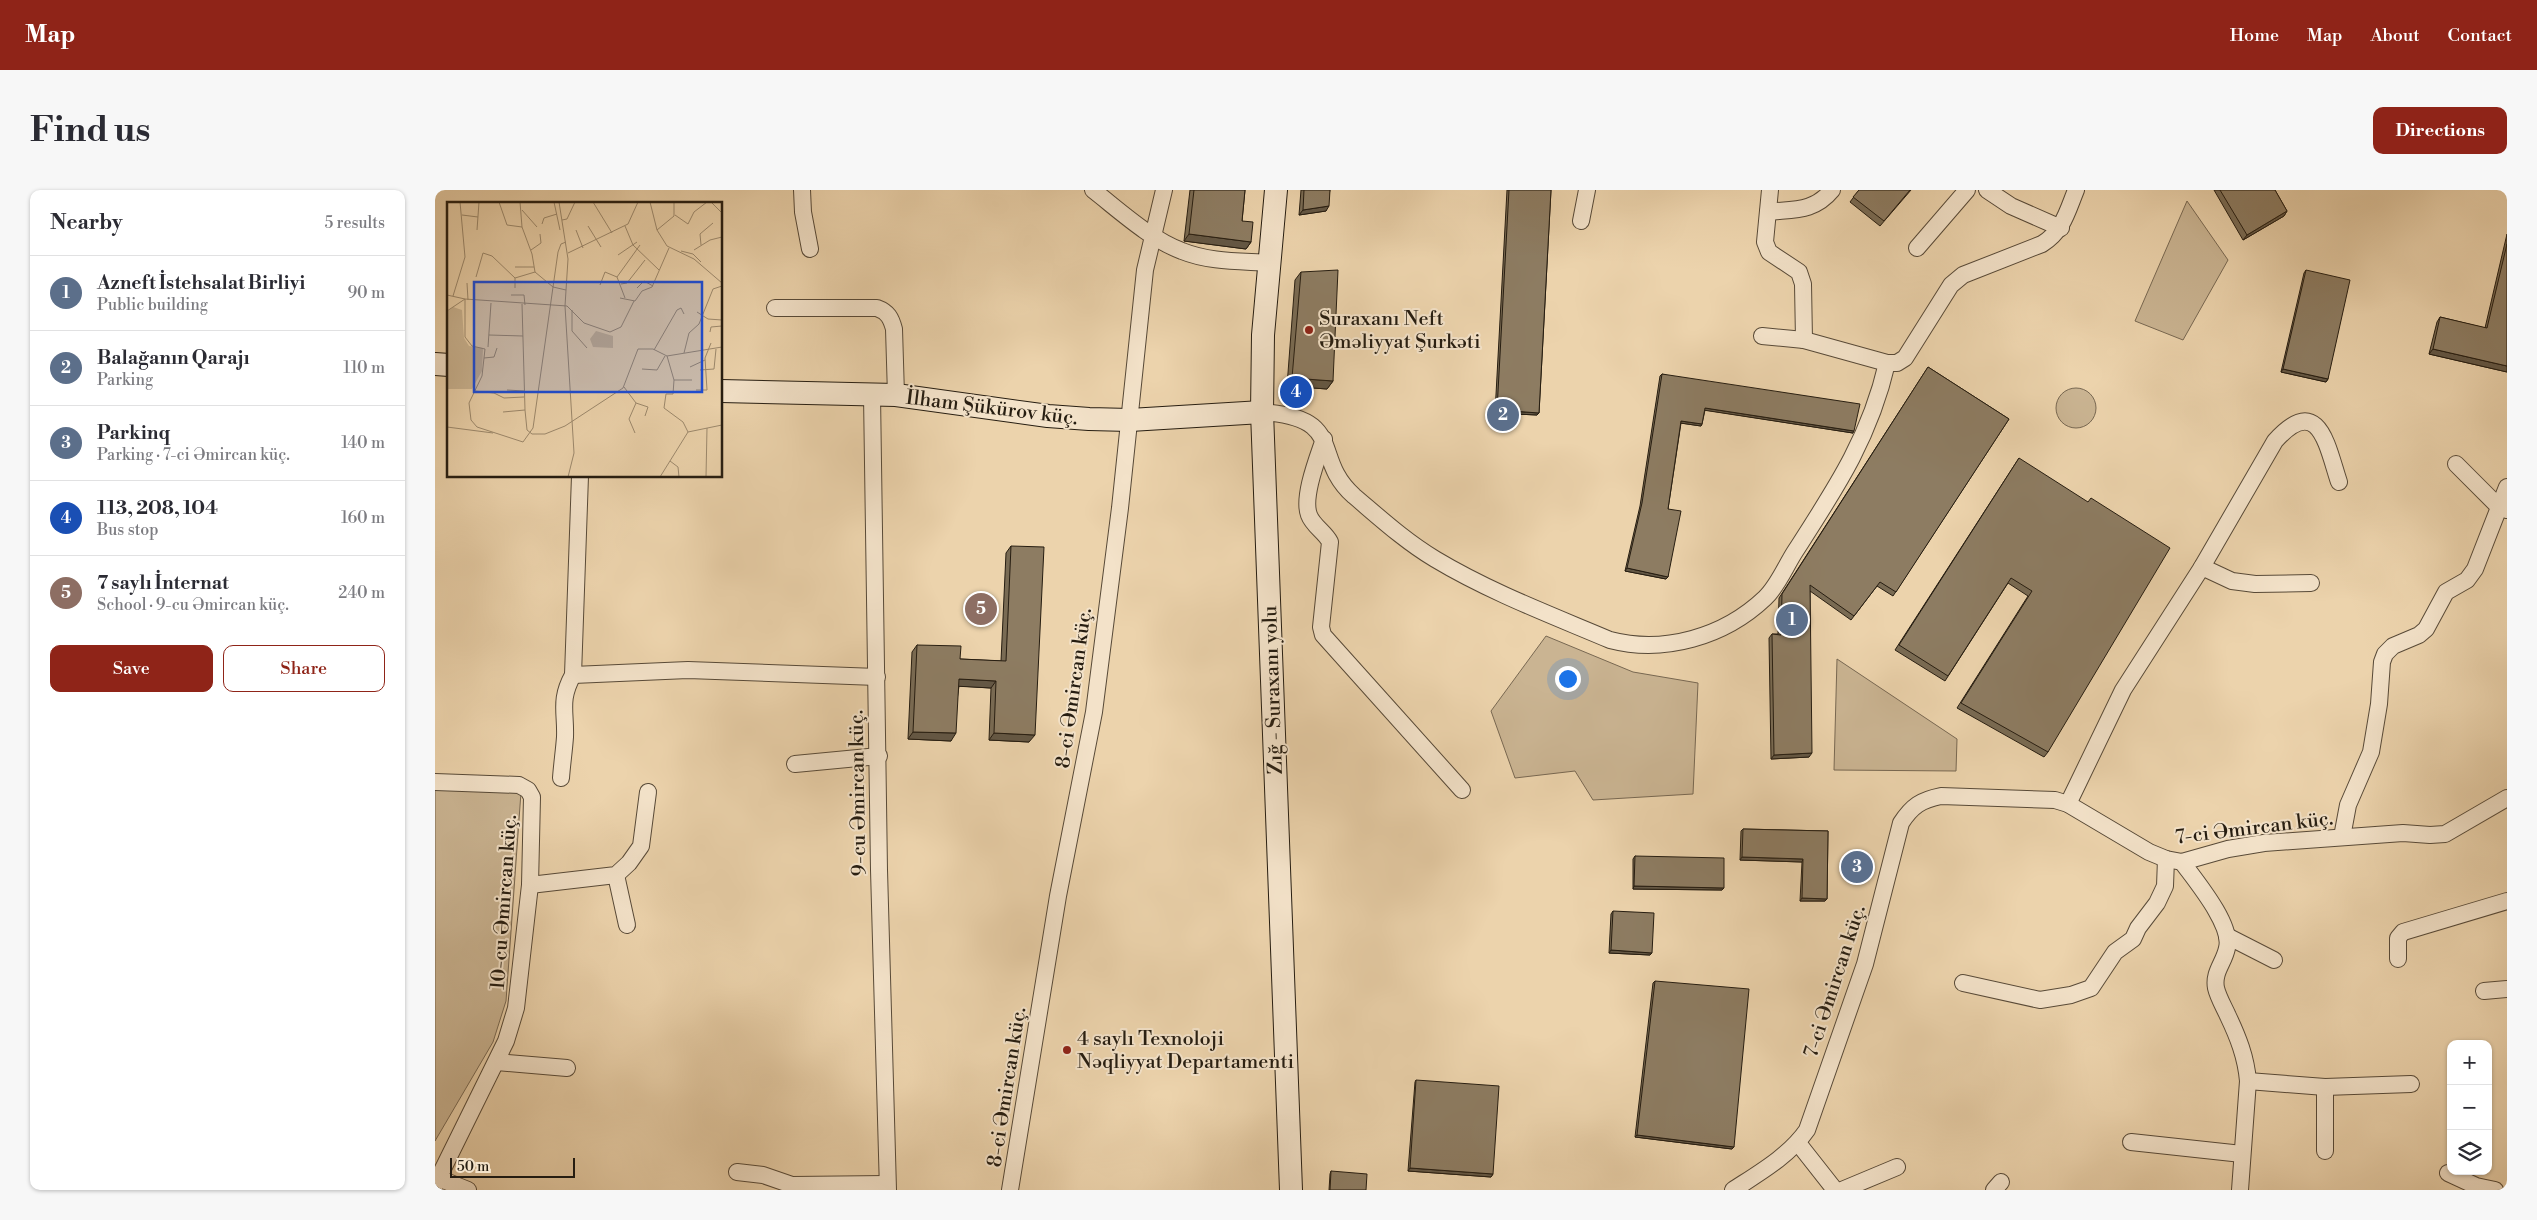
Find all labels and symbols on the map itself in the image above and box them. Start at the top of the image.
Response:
inset map [447,202,723,478]
place label: Suraxanı Neft Əməliyyat Şurkəti [1319,307,1481,355]
marker: Suraxanı Neft Əməliyyat Şurkəti [1303,324,1315,336]
pin: 4 [1280,373,1312,411]
street label: İlham Şükürov küç. [904,385,1079,431]
pin: 2 [1487,396,1519,434]
pin: 5 [965,590,997,628]
pin: 1 [1776,601,1808,639]
street label: Zığ - Suraxanı yolu [1258,605,1289,775]
street label: 8-ci Əmircan küç. [1051,606,1098,770]
your location [1555,666,1581,692]
street label: 9-cu Əmircan küç. [845,709,872,876]
street label: 7-ci Əmircan küç. [2174,806,2335,851]
street label: 10-cu Əmircan küç. [486,814,523,991]
pin: 3 [1841,848,1873,886]
street label: 7-ci Əmircan küç. [1799,902,1872,1061]
street label: 8-ci Əmircan küç. [982,1005,1032,1169]
place label: 4 saylı Texnoloji Nəqliyyat Departamenti [1077,1027,1294,1075]
marker: 4 saylı Texnoloji Nəqliyyat Departamenti [1061,1044,1073,1056]
scale bar [450,1155,575,1178]

